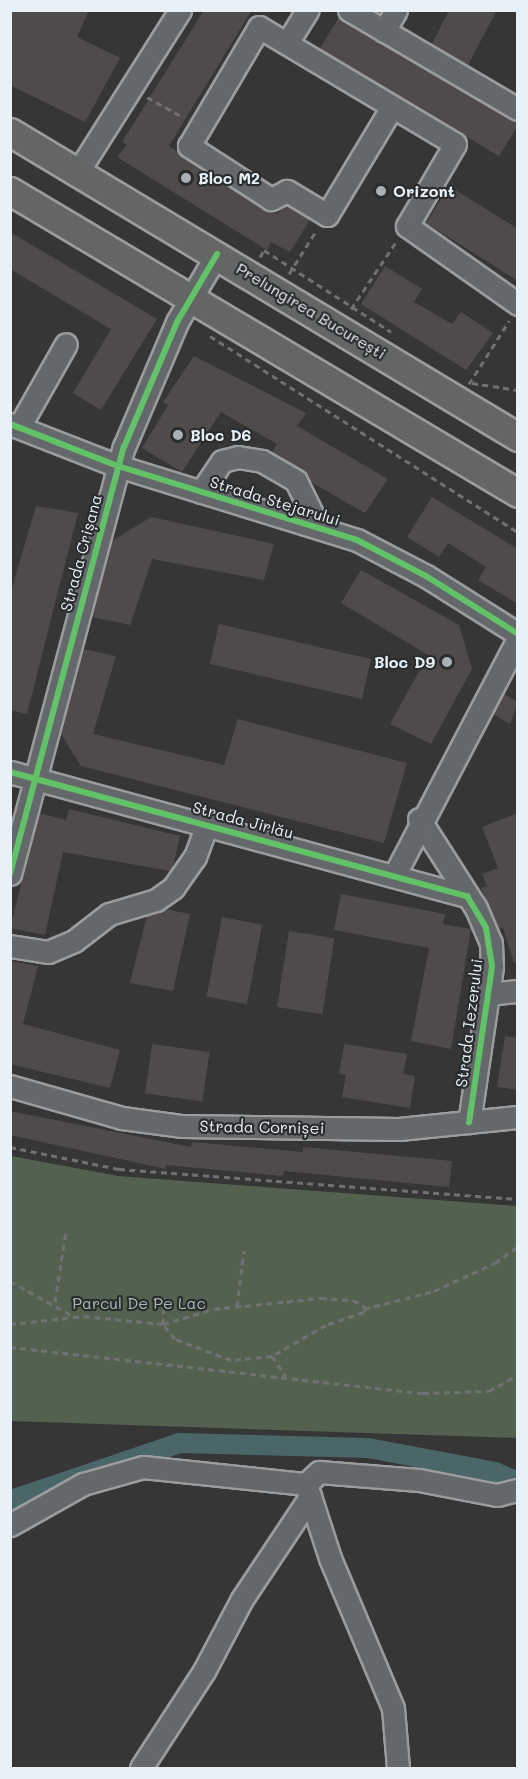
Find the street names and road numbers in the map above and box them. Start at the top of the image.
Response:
street label: Prelungirea București [233,259,389,363]
street label: Strada Stejarului [208,472,342,530]
street label: Strada Crișana [56,492,106,614]
street label: Strada Jirlău [190,797,296,843]
street label: Strada Iezerului [452,958,486,1088]
street label: Strada Cornișei [199,1116,325,1138]

